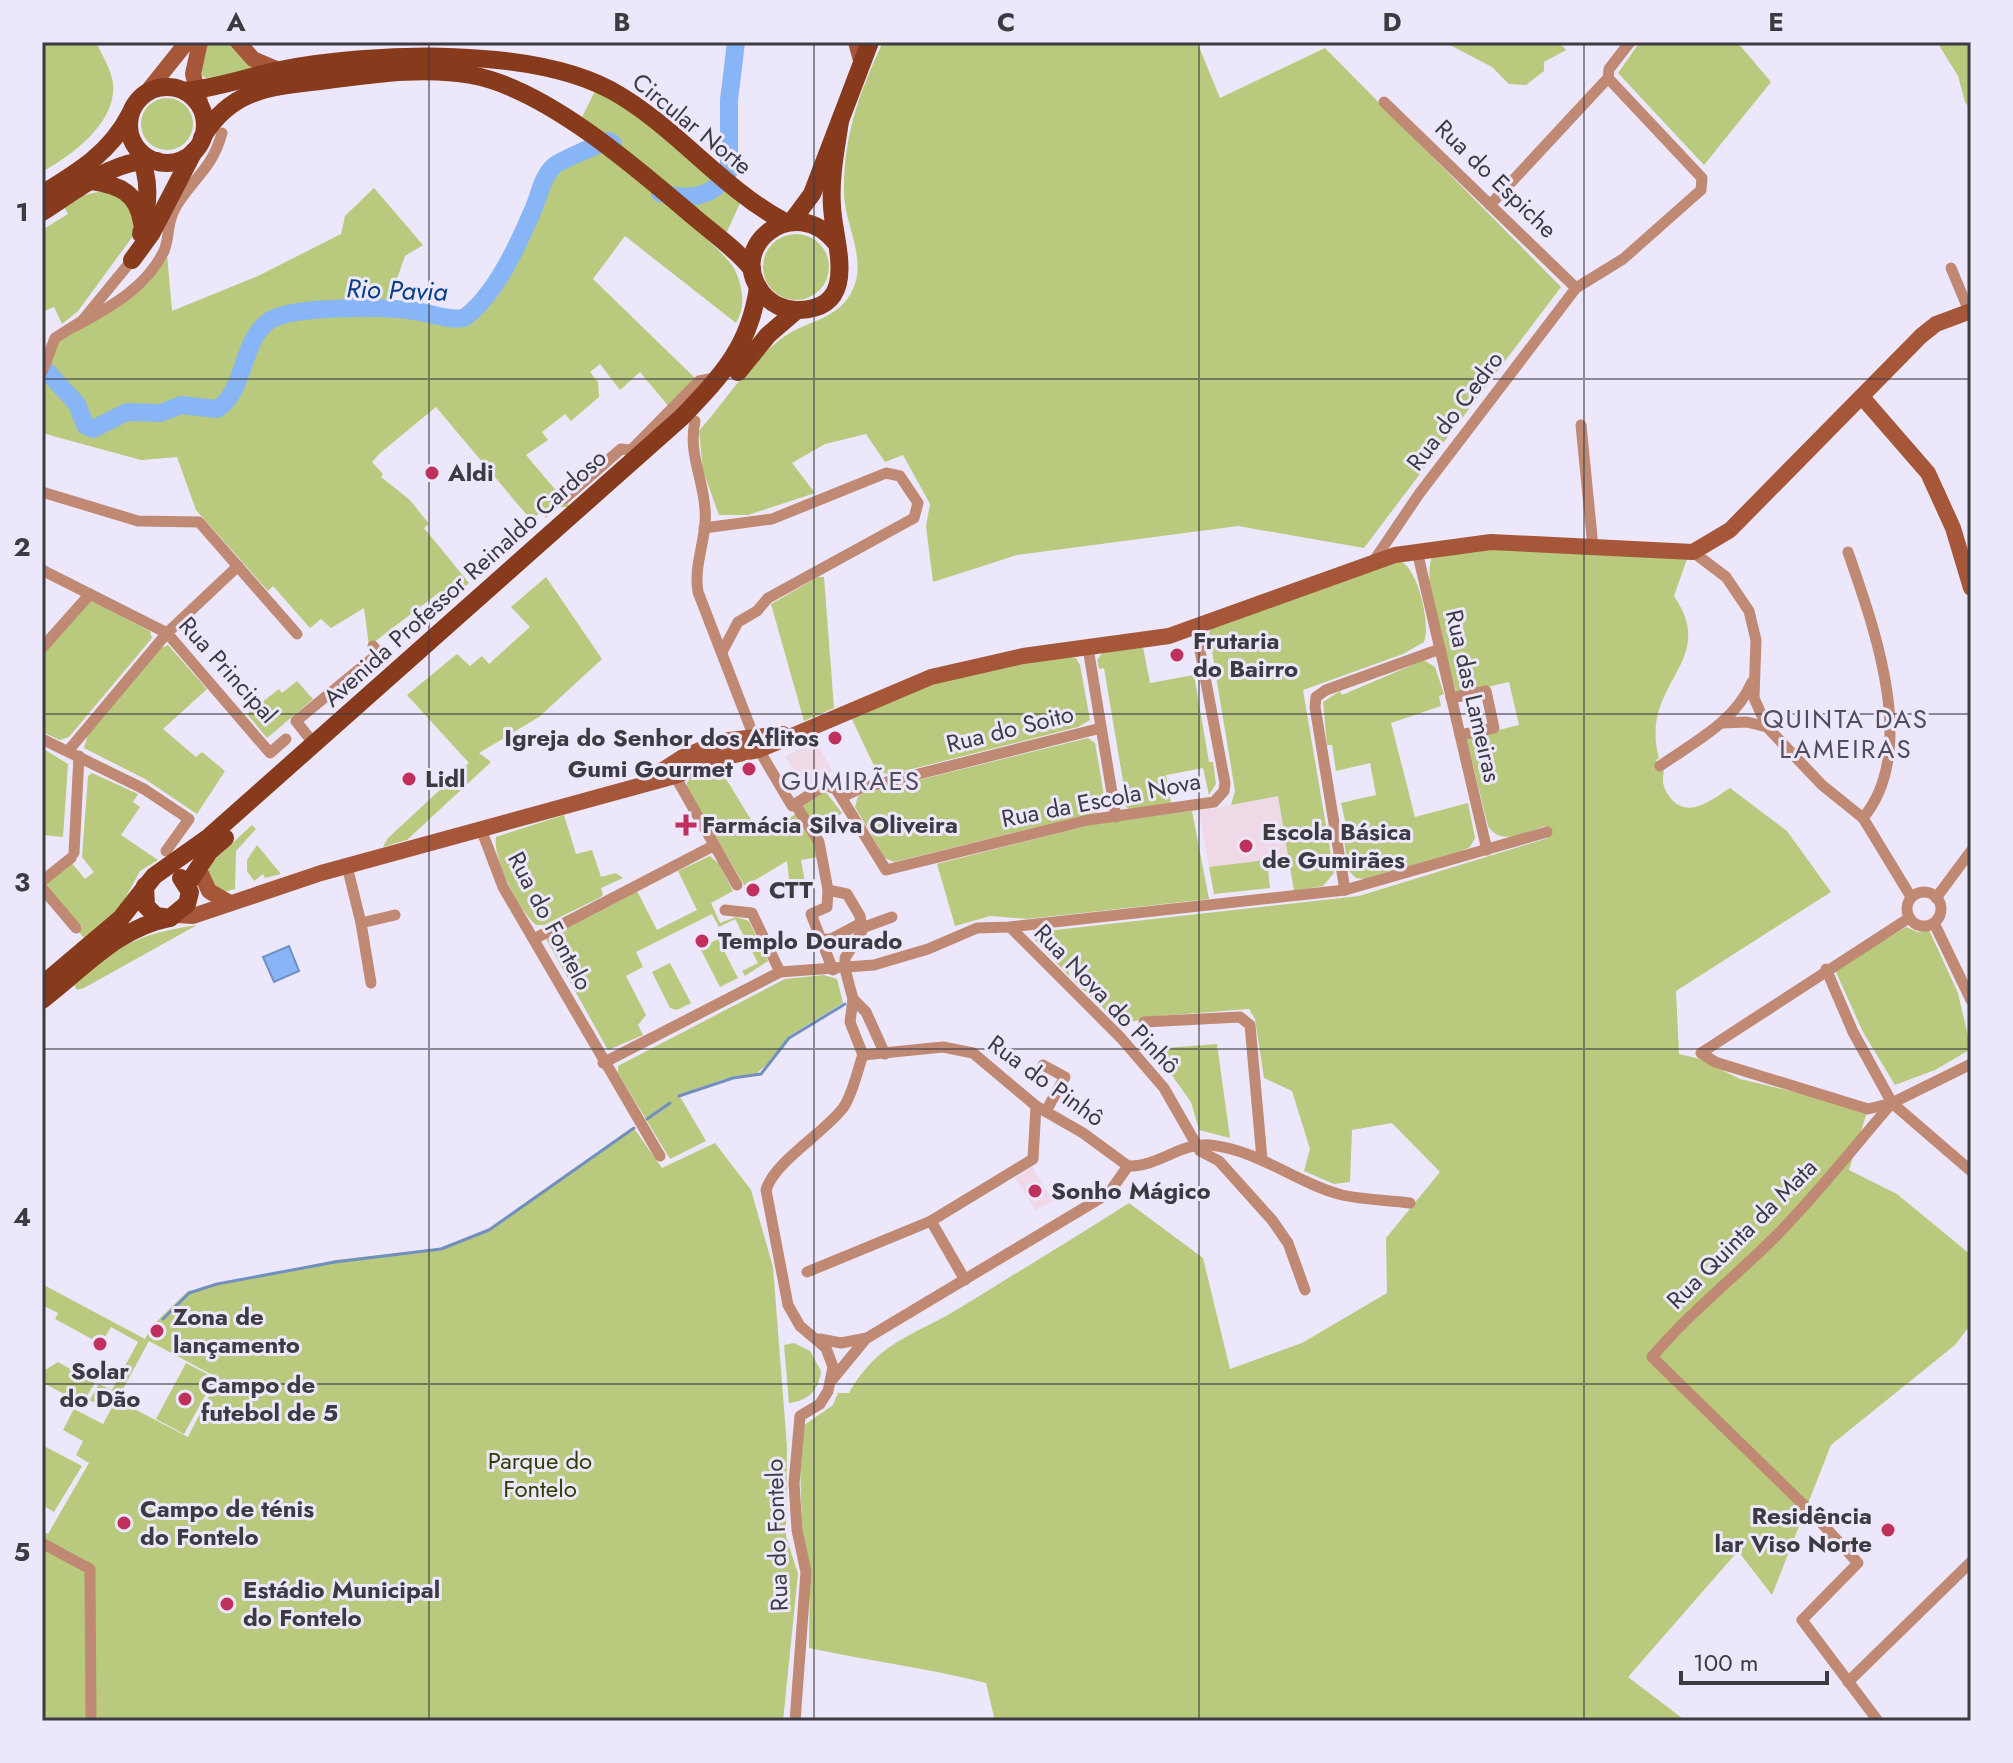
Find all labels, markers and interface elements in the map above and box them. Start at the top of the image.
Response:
text: A [225,3,246,41]
text: B [613,3,631,41]
text: C [997,3,1015,41]
text: D [1382,3,1402,41]
text: E [1768,3,1784,41]
street label: Circular Norte [625,64,760,183]
street label: Rua do Espiche [1427,111,1565,246]
text: 1 [15,193,29,231]
water label: Rio Pavia [346,269,449,311]
street label: Rua do Cedro [1398,343,1511,478]
street label: Avenida Professor Reinaldo Cardoso [315,441,614,715]
place label: Aldi [447,455,494,490]
marker: Aldi [423,464,441,482]
text: 2 [13,528,31,566]
street label: Rua das Lameiras [1437,606,1510,786]
street label: Rua Principal [171,609,286,731]
place label: Frutaria do Bairro [1193,623,1298,686]
marker: Frutaria do Bairro [1168,646,1186,664]
street label: Rua do Soito [943,696,1077,761]
district label: QUINTA DAS LAMEIRAS [1763,700,1929,768]
place label: Igreja do Senhor dos Aflitos [504,720,819,755]
marker: Igreja do Senhor dos Aflitos [826,729,844,747]
place label: Gumi Gourmet [568,751,733,786]
marker: Gumi Gourmet [740,760,758,778]
place label: Lidl [425,761,466,796]
district label: GUMIRÃES [781,762,921,800]
street label: Rua da Escola Nova [998,763,1204,836]
marker: Lidl [400,770,418,788]
place label: Farmácia Silva Oliveira [702,807,958,842]
place label: Escola Básica de Gumirães [1262,814,1411,877]
marker: Farmácia Silva Oliveira [677,816,695,834]
marker: Escola Básica de Gumirães [1237,837,1255,855]
street label: Rua do Fontelo [499,845,602,996]
text: 3 [14,863,30,901]
place label: CTT [769,872,813,907]
marker: CTT [744,881,762,899]
street label: Rua Nova do Pinhô [1026,916,1188,1082]
place label: Templo Dourado [718,923,902,958]
marker: Templo Dourado [693,932,711,950]
street label: Rua do Pinhô [981,1026,1112,1135]
street label: Rua Quinta da Mata [1658,1150,1825,1317]
place label: Sonho Mágico [1051,1173,1211,1208]
marker: Sonho Mágico [1026,1182,1044,1200]
text: 4 [13,1198,31,1236]
place label: Zona de lançamento [173,1299,300,1362]
marker: Zona de lançamento [148,1322,166,1340]
marker: Solar do Dão [91,1335,109,1353]
place label: Solar do Dão [60,1353,140,1416]
place label: Campo de futebol de 5 [201,1367,338,1430]
marker: Campo de futebol de 5 [176,1390,194,1408]
park label: Parque do Fontelo [488,1443,592,1506]
street label: Rua do Fontelo [756,1458,797,1612]
place label: Campo de ténis do Fontelo [140,1491,314,1554]
place label: Residência lar Viso Norte [1714,1498,1872,1561]
marker: Campo de ténis do Fontelo [115,1514,133,1532]
marker: Residência lar Viso Norte [1879,1521,1897,1539]
text: 5 [14,1533,30,1571]
place label: Estádio Municipal do Fontelo [243,1572,440,1635]
marker: Estádio Municipal do Fontelo [218,1595,236,1613]
scale bar [1681,1635,1827,1685]
text: 100 m [1693,1645,1759,1680]

